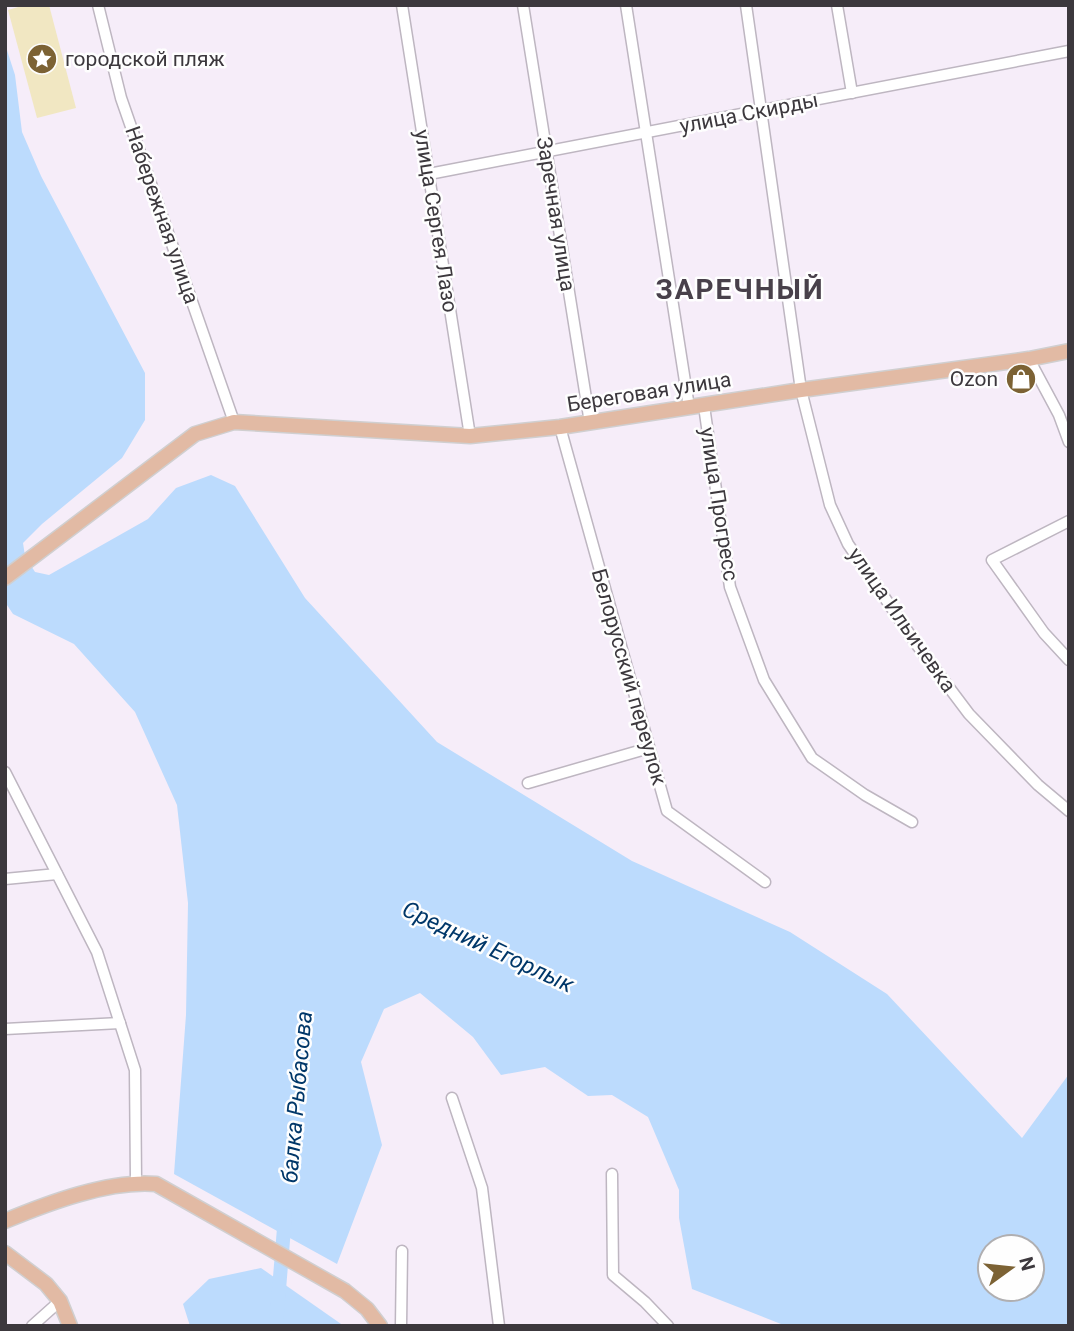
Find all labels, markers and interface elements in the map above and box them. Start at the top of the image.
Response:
place icon: городской пляж [25,42,59,76]
place label: городской пляж [65,47,225,71]
street label: улица Скирды [678,88,820,138]
street label: Набережная улица [120,123,204,307]
street label: улица Сергея Лазо [410,128,462,314]
street label: Заречная улица [532,135,580,293]
district label: ЗАРЕЧНЫЙ [655,273,825,306]
shop icon: Ozon [1004,362,1038,396]
street label: Береговая улица [565,367,733,417]
place label: Ozon [950,367,998,391]
street label: улица Прогресс [695,425,743,583]
street label: улица Ильичевка [843,543,961,697]
street label: Белорусский переулок [587,566,672,788]
water label: Средний Егорлык [398,895,579,999]
water label: балка Рыбасова [276,1010,318,1184]
north arrow [976,1233,1046,1303]
text: N [1014,1254,1040,1273]

